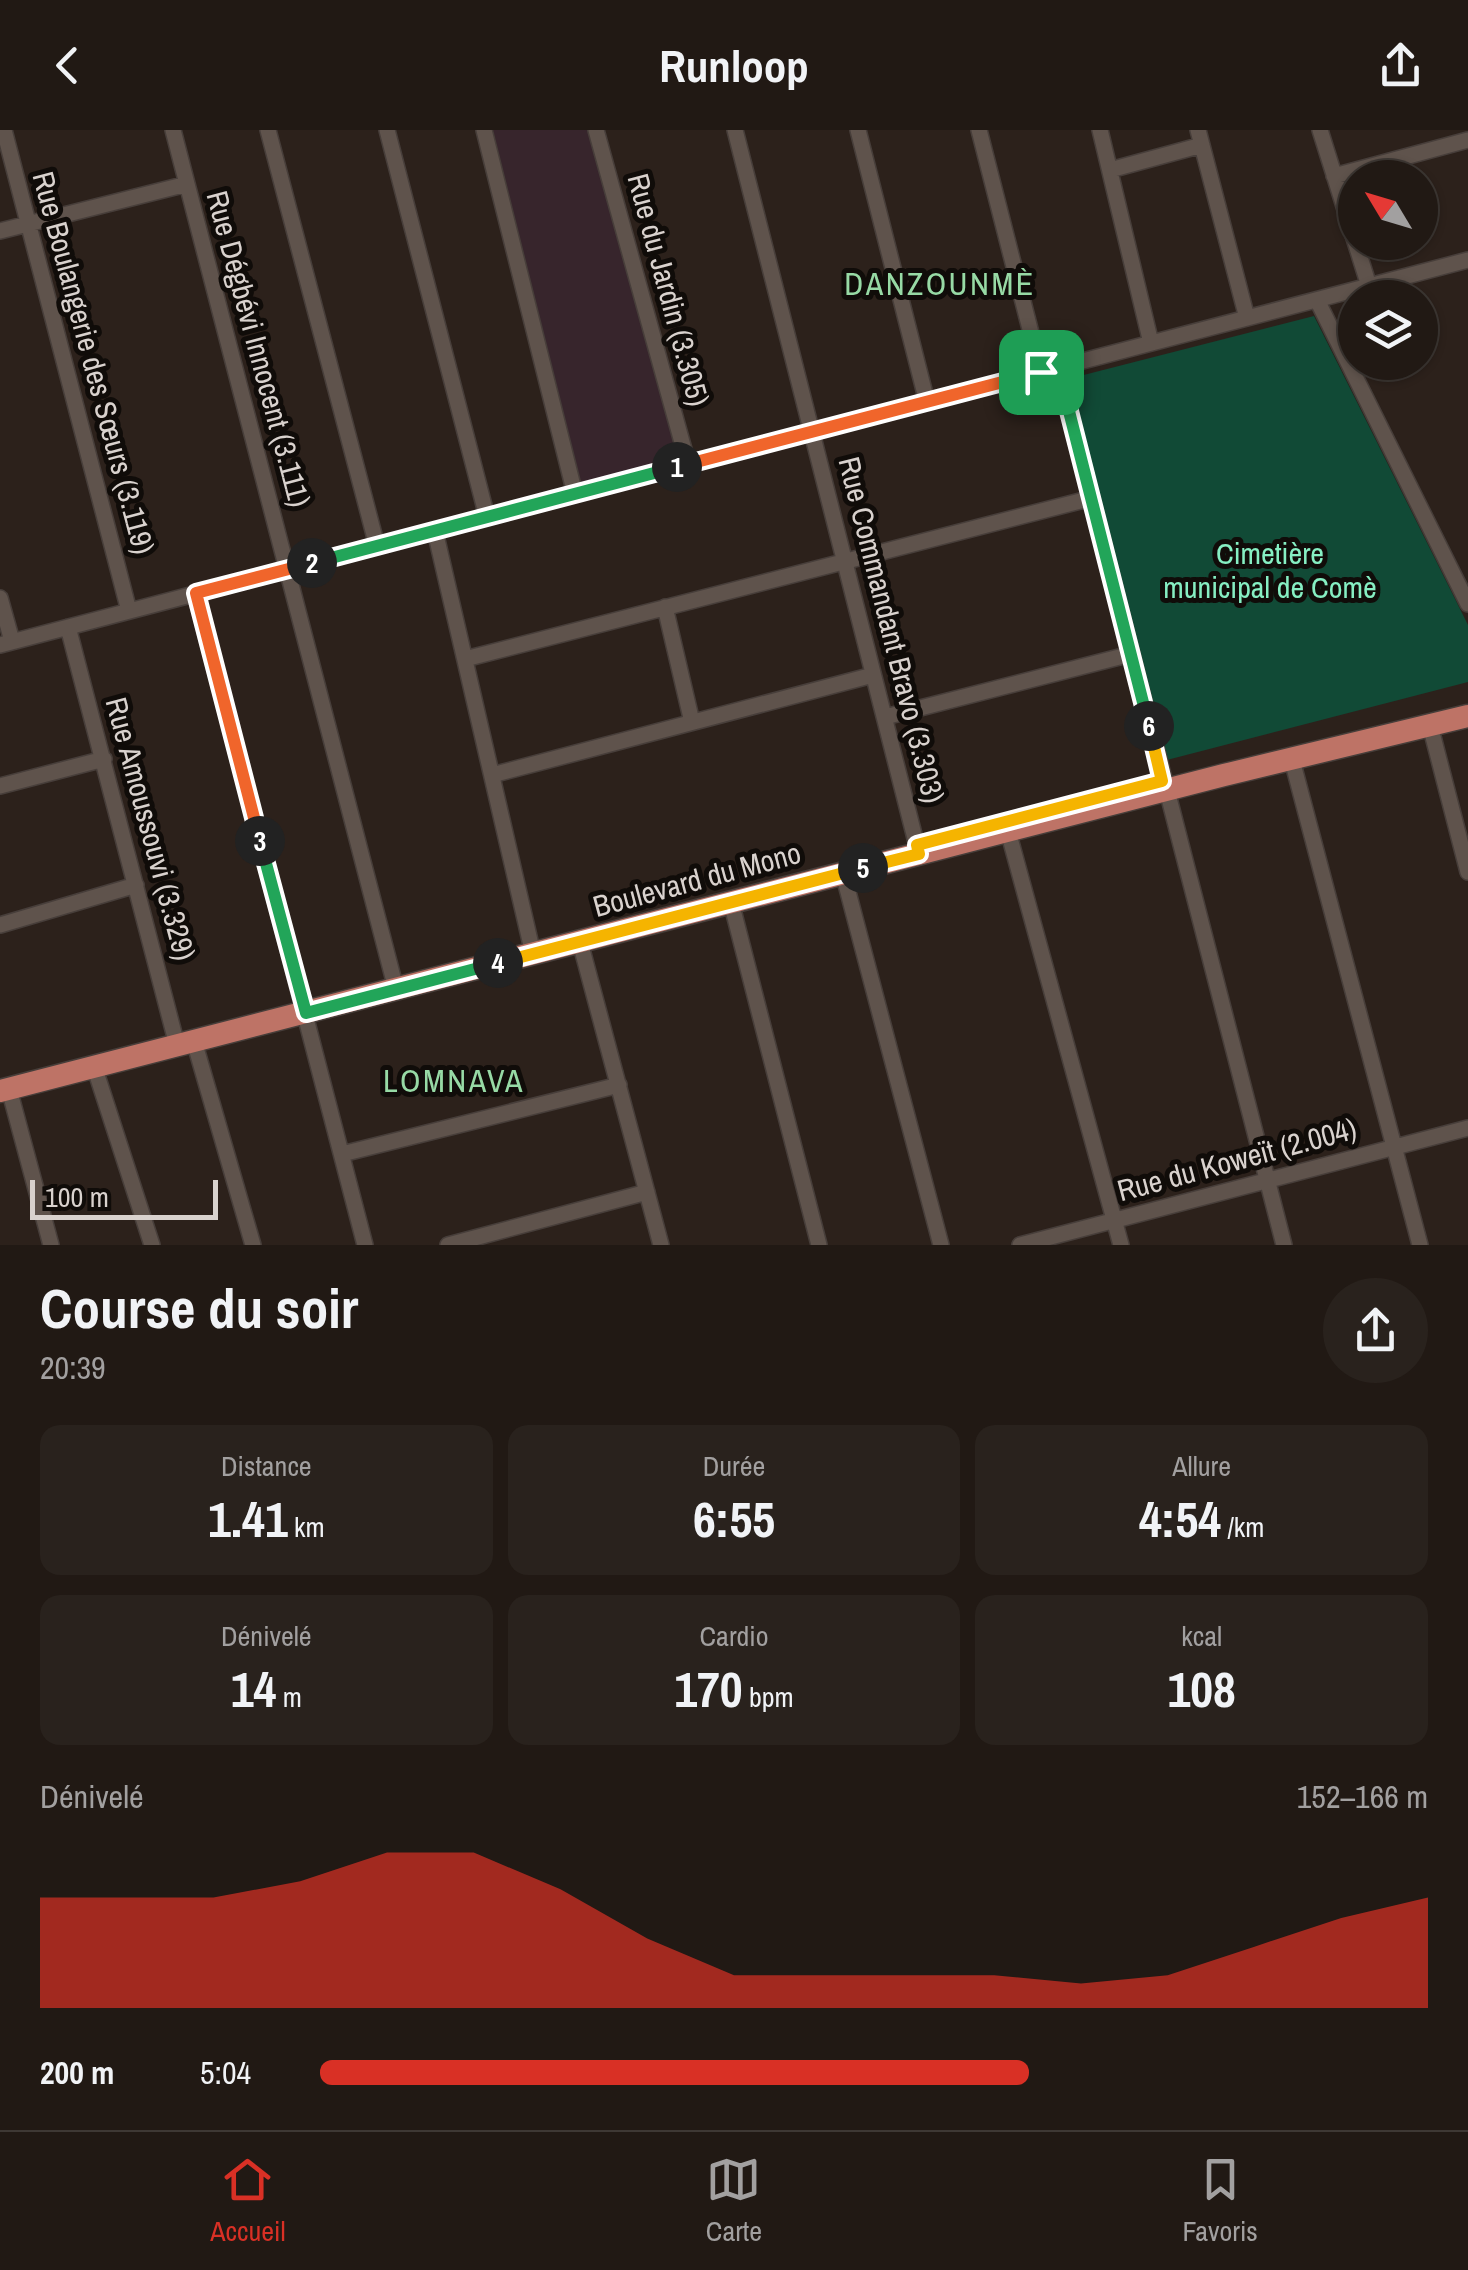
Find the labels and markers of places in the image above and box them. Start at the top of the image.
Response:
pin [999,330,1084,415]
pin: 1 [652,442,702,492]
pin: 2 [287,538,337,588]
pin: 6 [1124,701,1174,751]
pin: 3 [235,816,285,866]
pin: 5 [838,843,888,893]
pin: 4 [473,938,523,988]

